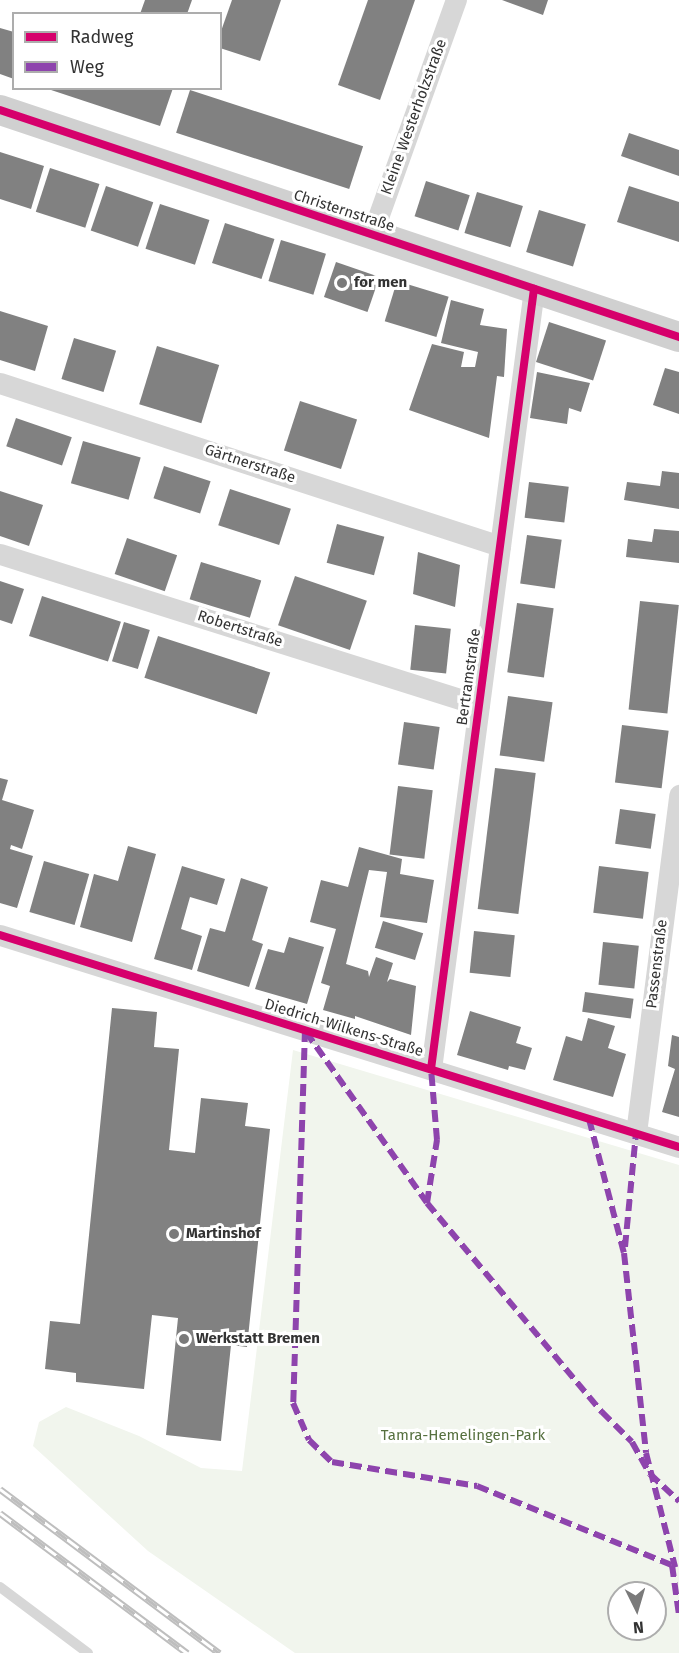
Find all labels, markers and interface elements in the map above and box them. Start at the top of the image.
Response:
legend [12,12,222,90]
text: Radweg [70,26,133,48]
street label: Kleine Westerholzstraße [377,37,451,197]
text: Weg [70,56,104,78]
street label: Christernstraße [291,186,397,236]
place label: for men [354,274,407,292]
marker: for men [335,276,349,290]
street label: Gärtnerstraße [202,441,298,487]
street label: Robertstraße [195,607,285,651]
street label: Bertramstraße [453,627,485,727]
street label: Passenstraße [643,918,671,1010]
street label: Diedrich-Wilkens-Straße [262,995,426,1061]
place label: Martinshof [186,1225,261,1243]
marker: Martinshof [167,1227,181,1241]
place label: Werkstatt Bremen [196,1330,320,1348]
marker: Werkstatt Bremen [177,1332,191,1346]
park label: Tamra-Hemelingen-Park [381,1427,545,1445]
north arrow [607,1581,667,1641]
text: N [632,1618,645,1637]

